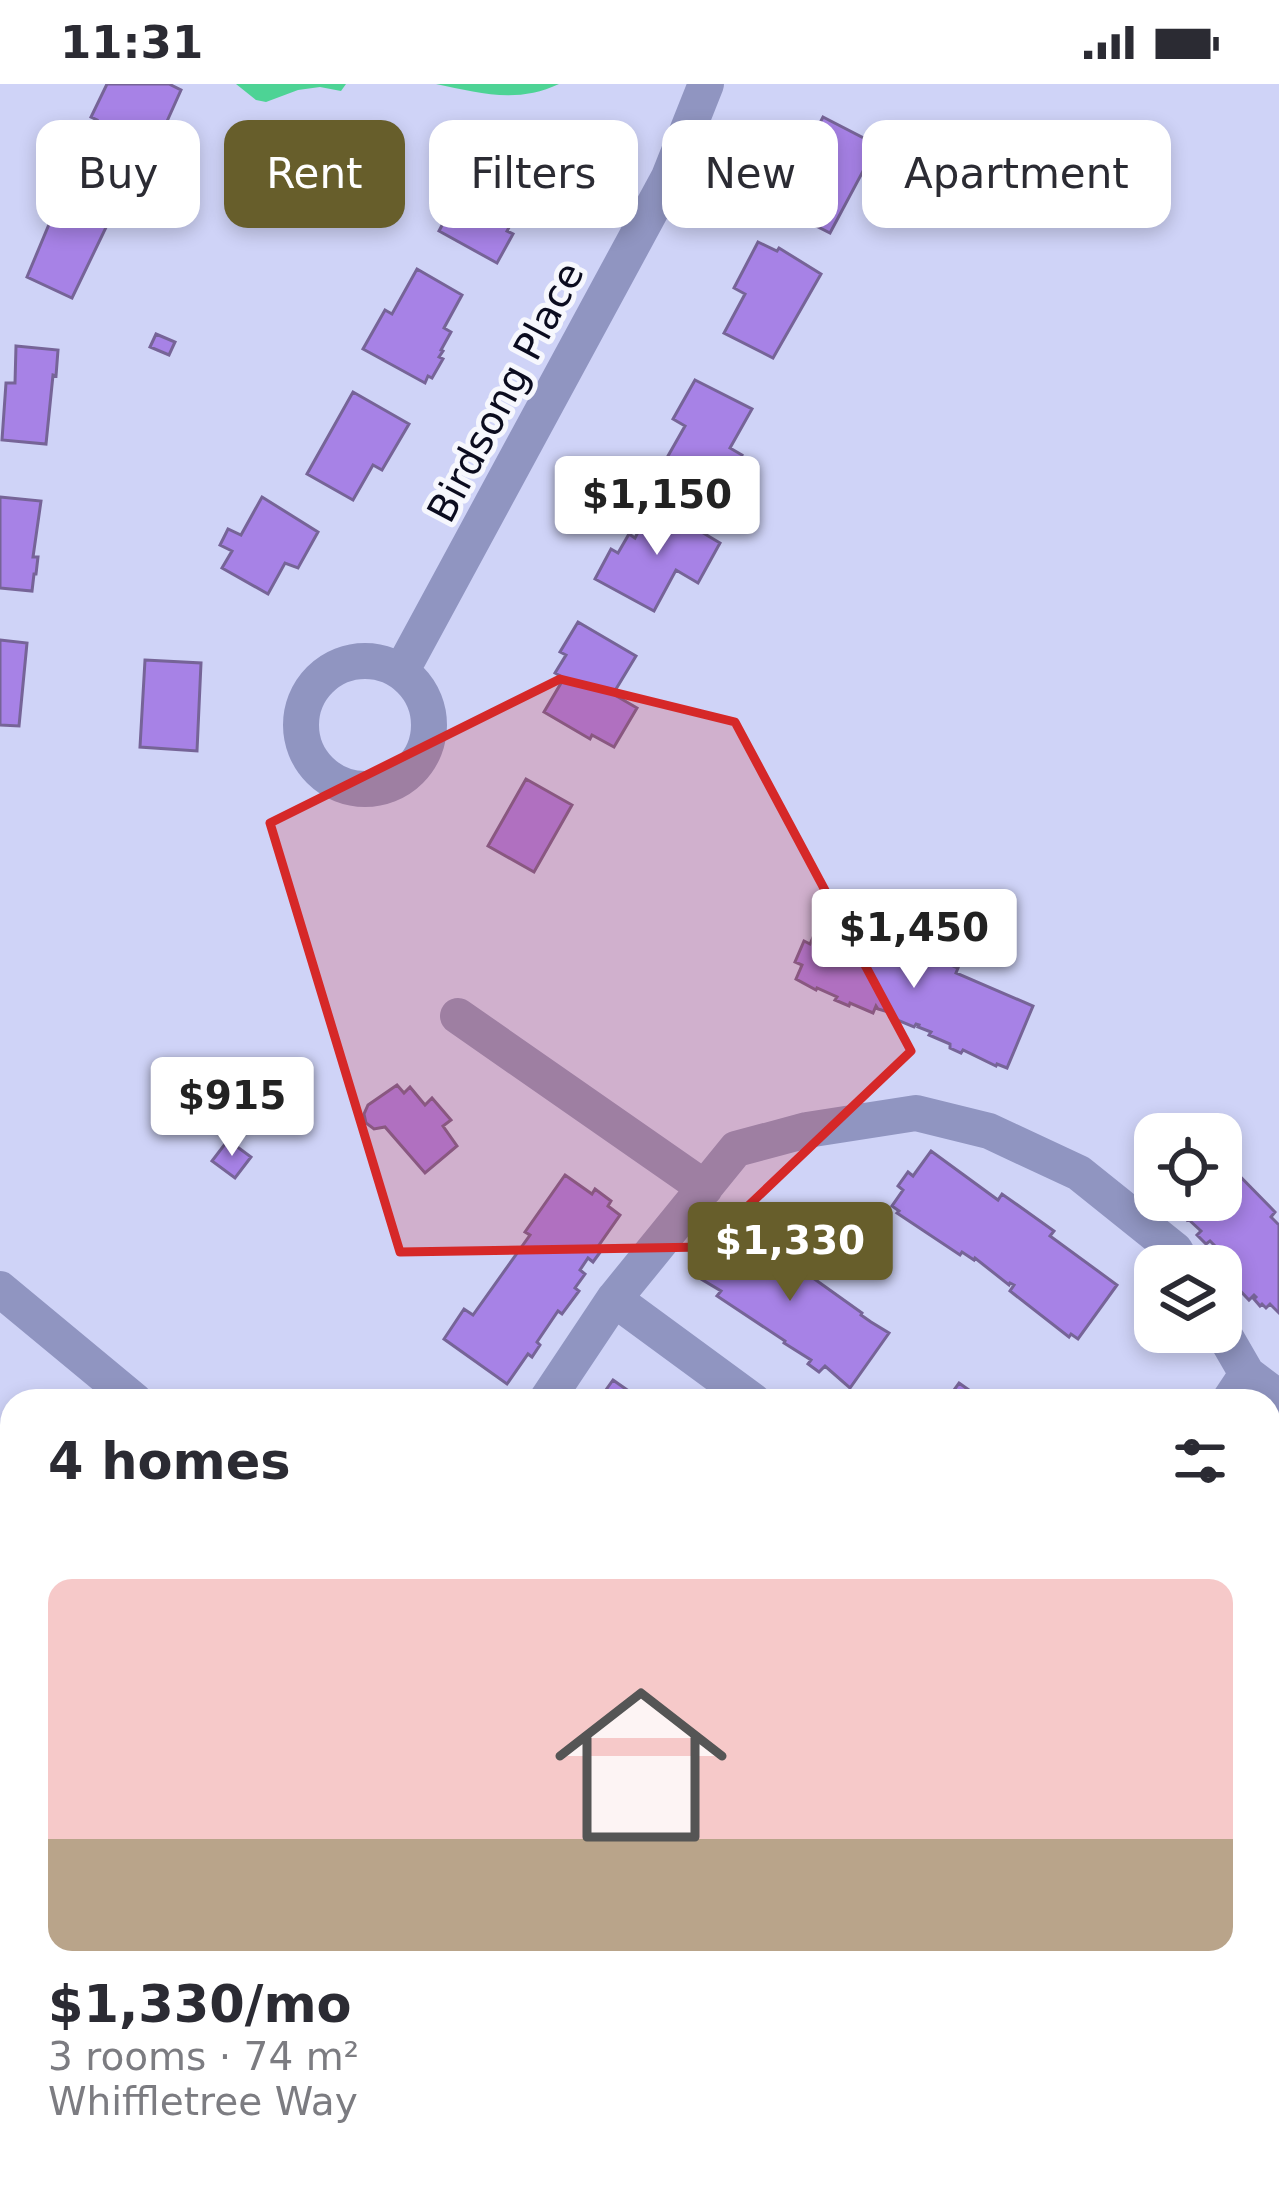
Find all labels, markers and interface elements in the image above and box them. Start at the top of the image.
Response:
text: 11:31 [60,16,203,69]
chip: Buy [36,120,200,228]
chip: Rent [224,120,405,228]
chip: Filters [429,120,638,228]
chip: New [662,120,838,228]
chip: Apartment [862,120,1171,228]
street label: Birdsong Place [418,255,593,530]
pin: $1,150 [559,456,755,558]
text: $1,150 [582,472,732,517]
pin: $1,450 [816,889,1012,991]
text: $1,450 [839,905,989,950]
pin: $915 [161,1057,303,1159]
text: $915 [178,1073,286,1118]
map controls [1134,1113,1242,1353]
button: locate [1134,1113,1242,1221]
pin: $1,330 [692,1202,888,1304]
text: $1,330 [715,1218,865,1263]
button: layers [1134,1245,1242,1353]
icon: filters [1167,1428,1233,1494]
text: 4 homes [48,1432,291,1491]
icon: home [533,1657,749,1873]
text: $1,330/mo [48,1975,352,2034]
text: 3 rooms · 74 m² [48,2034,359,2079]
text: Whiffletree Way [48,2079,358,2124]

